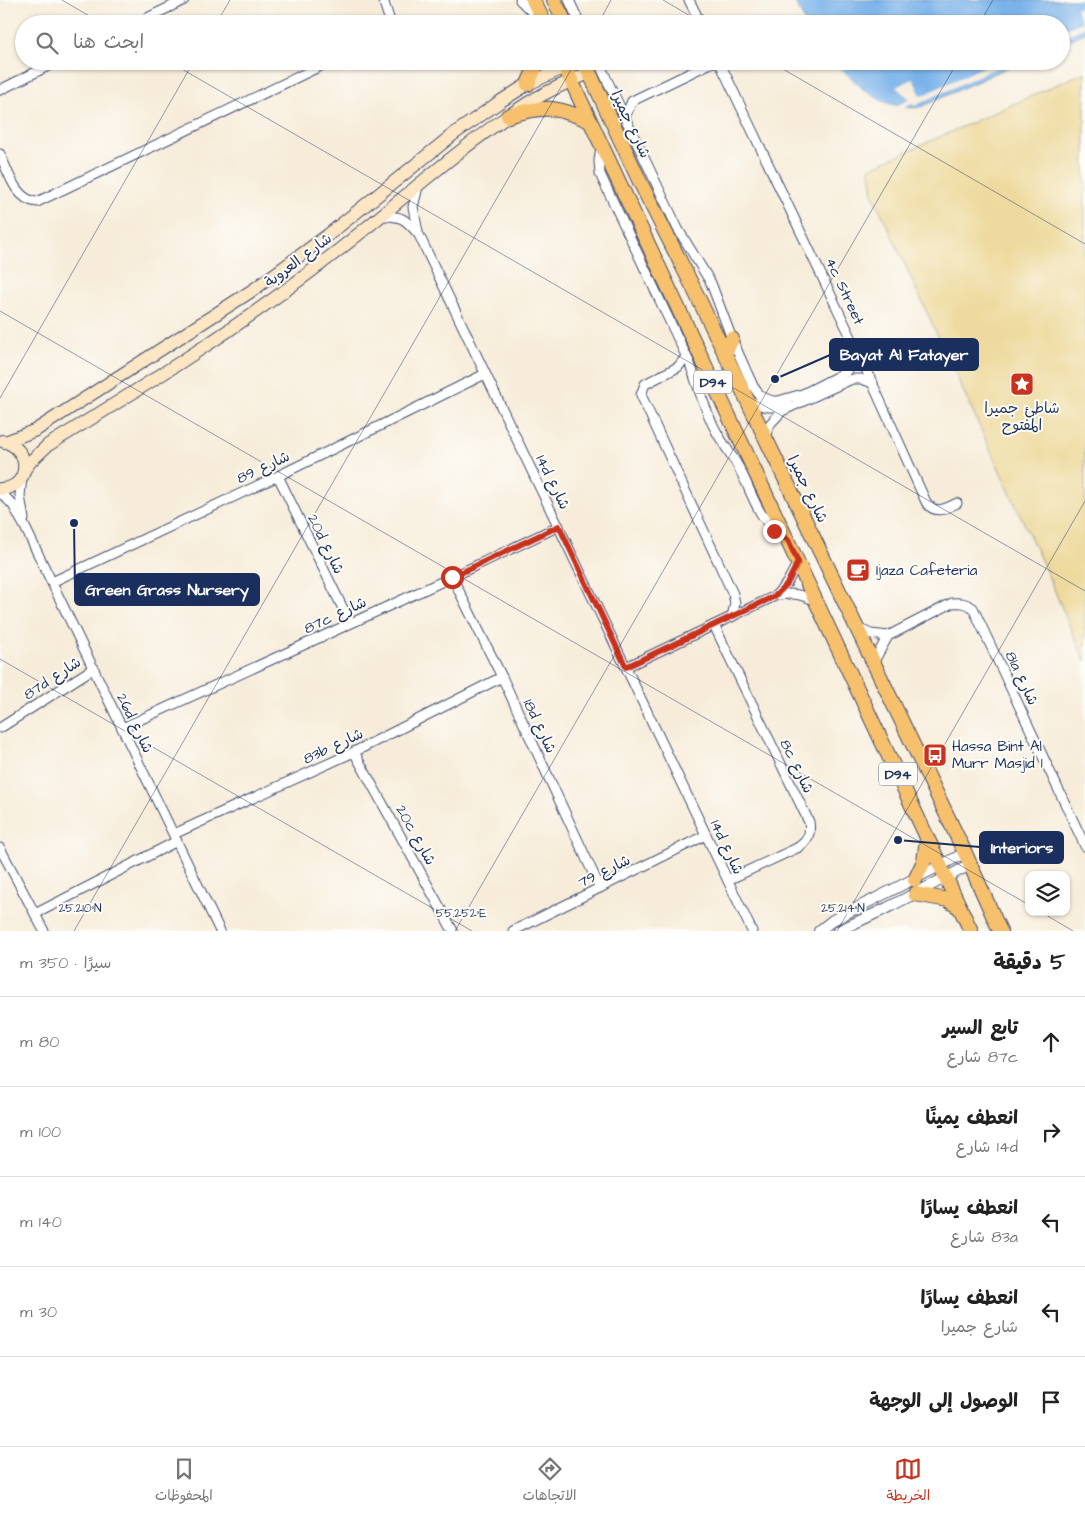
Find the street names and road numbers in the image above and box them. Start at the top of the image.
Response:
street label: شارع جميرا [606,87,655,162]
street label: شارع العروبة [260,228,336,293]
street label: 4c Street [820,254,869,328]
road number: D94 [694,371,732,394]
street label: شارع 89 [233,446,293,489]
street label: 14d شارع [530,451,575,513]
street label: شارع جميرا [782,452,833,526]
street label: 20d شارع [302,511,349,578]
street label: 87c شارع [300,592,370,639]
street label: 81a شارع [1000,648,1043,709]
street label: 87d شارع [19,652,85,705]
street label: 26d شارع [111,690,158,757]
street label: 18d شارع [518,696,561,757]
street label: 83b شارع [300,723,367,770]
street label: 8c شارع [774,736,819,797]
road number: D94 [879,762,917,786]
street label: 20c شارع [390,801,441,869]
street label: 14d شارع [705,816,748,878]
street label: شارع 79 [574,850,634,893]

